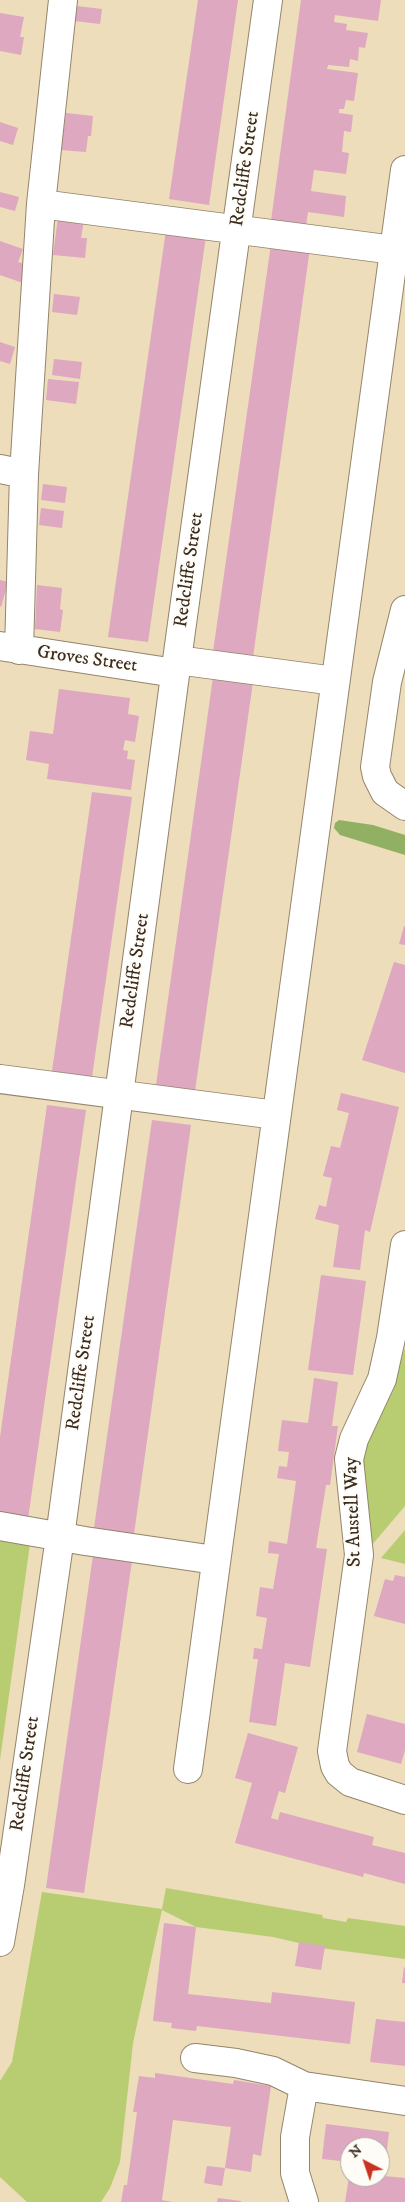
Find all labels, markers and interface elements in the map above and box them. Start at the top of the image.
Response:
street label: Redcliffe Street [227,110,265,228]
street label: Redcliffe Street [171,511,209,629]
street label: Groves Street [35,642,139,678]
street label: Redcliffe Street [117,912,155,1030]
street label: Redcliffe Street [63,1314,101,1432]
street label: St Austell Way [341,1456,367,1568]
street label: Redcliffe Street [7,1715,45,1833]
north arrow [340,2137,390,2187]
text: N [346,2141,366,2162]

